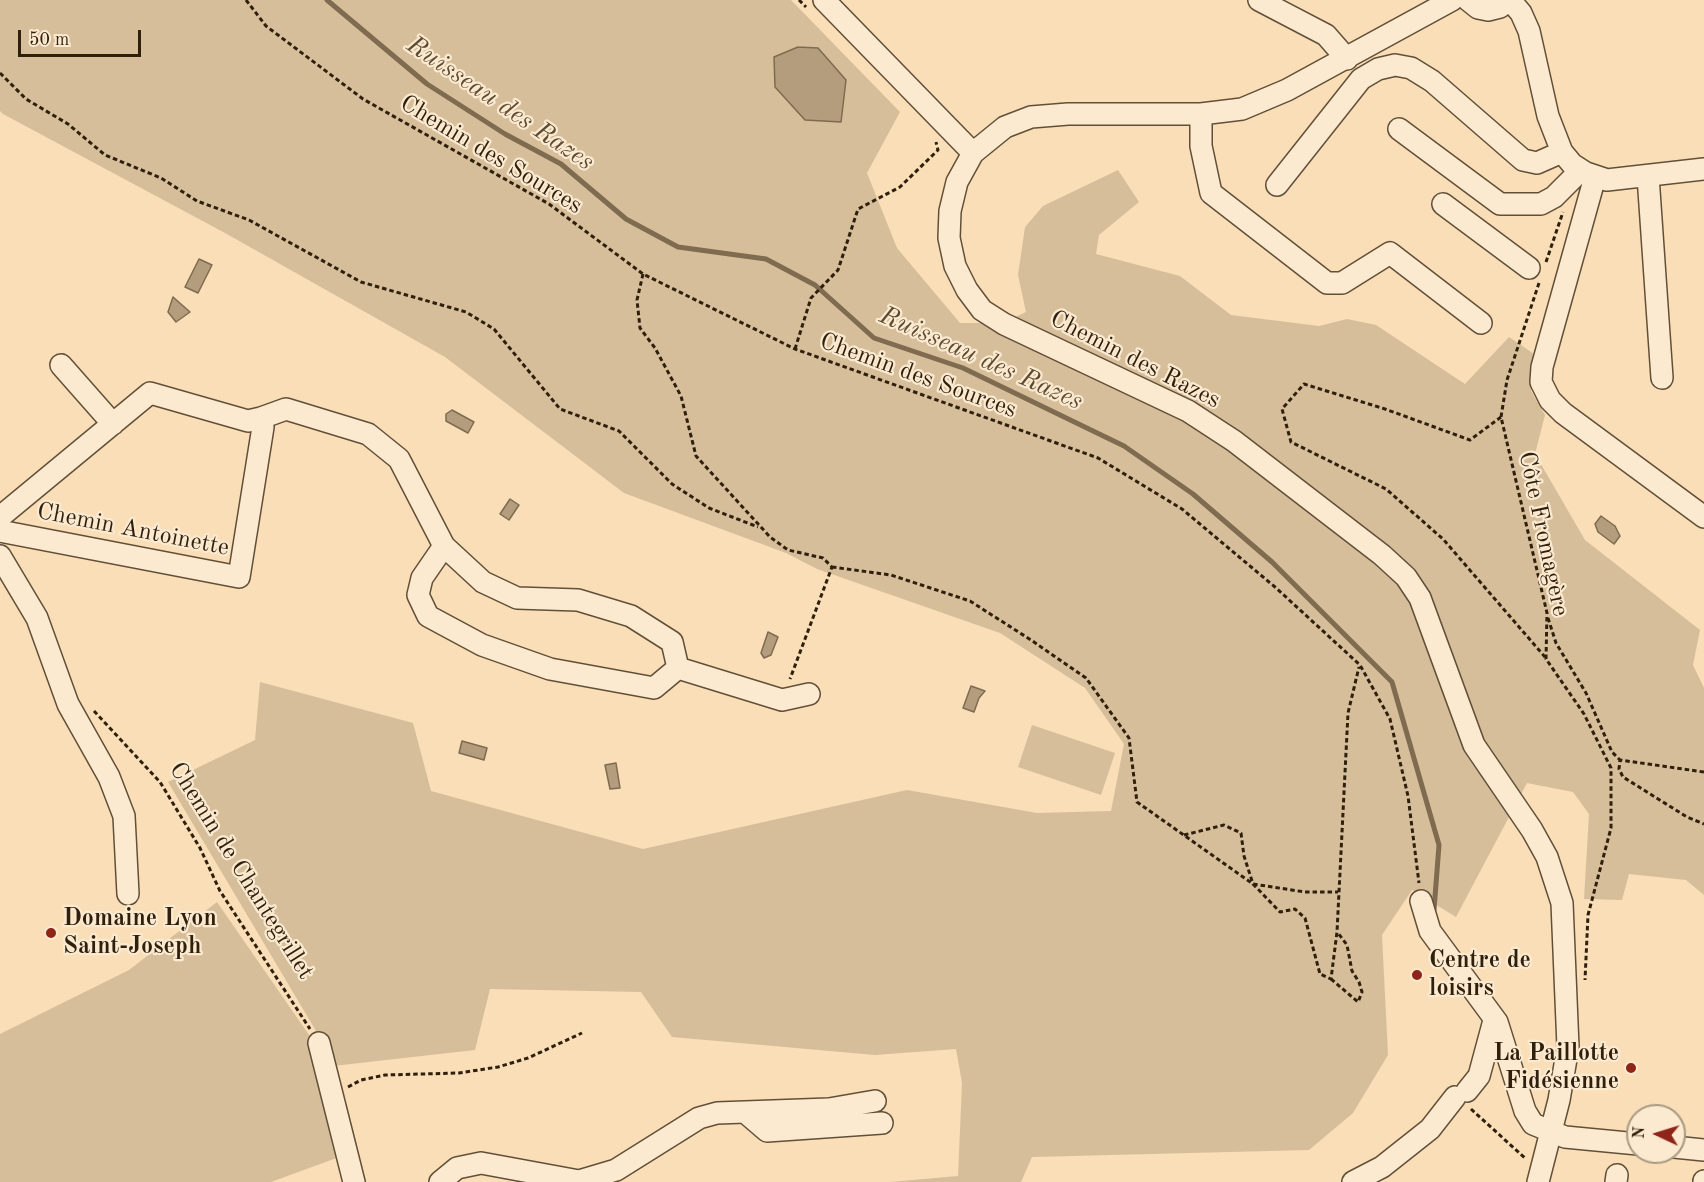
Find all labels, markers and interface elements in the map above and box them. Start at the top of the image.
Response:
scale bar [21,18,144,56]
water label: Ruisseau des Razes [400,30,600,178]
text: 50 m [29,31,69,49]
street label: Chemin des Sources [395,89,587,221]
water label: Ruisseau des Razes [875,300,1087,418]
street label: Chemin des Razes [1045,305,1225,415]
street label: Chemin des Sources [816,327,1020,425]
street label: Côte Fromagère [1511,449,1575,619]
street label: Chemin Antoinette [34,497,232,563]
street label: Chemin de Chantegrillet [162,757,320,985]
place label: Domaine Lyon Saint-Joseph [63,905,217,961]
marker: Domaine Lyon Saint-Joseph [44,926,58,940]
place label: Centre de loisirs [1429,947,1531,1003]
marker: Centre de loisirs [1410,968,1424,982]
place label: La Paillotte Fidésienne [1493,1040,1619,1096]
marker: La Paillotte Fidésienne [1624,1061,1638,1075]
north arrow [1626,1104,1686,1164]
text: N [1632,1126,1648,1140]

